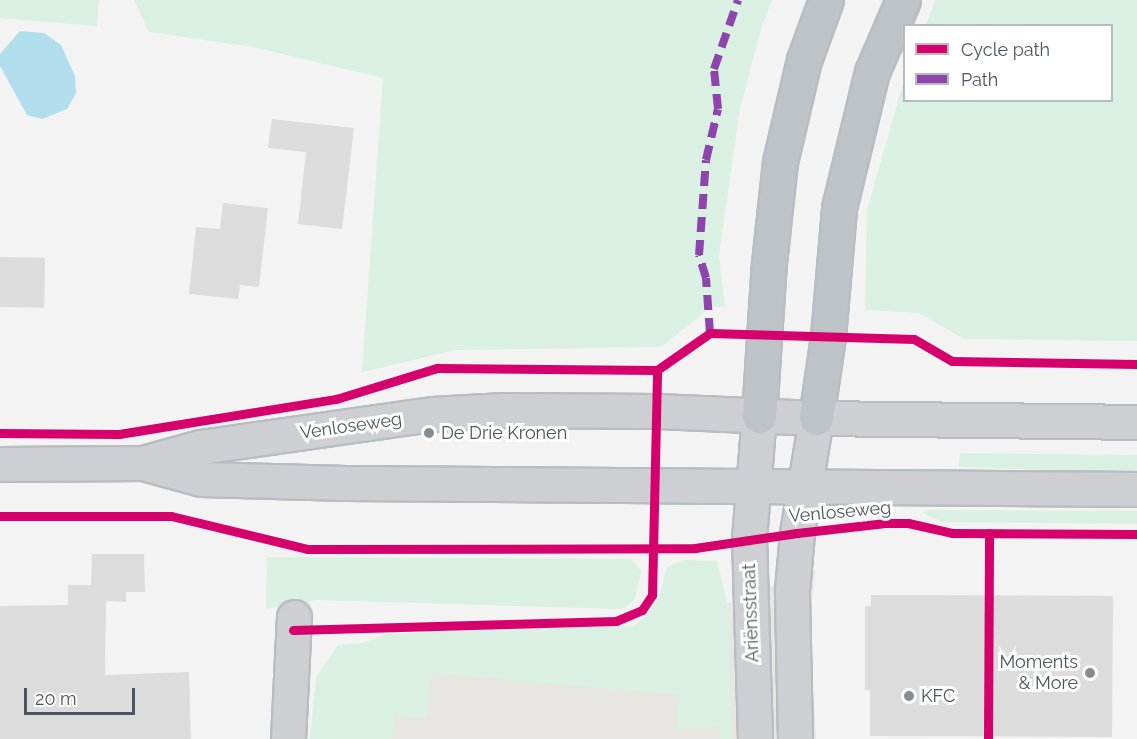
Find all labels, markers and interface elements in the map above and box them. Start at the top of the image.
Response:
legend [903,24,1113,102]
text: Cycle path [961,39,1050,60]
text: Path [961,69,998,90]
street label: Venloseweg [299,408,403,444]
place label: De Drie Kronen [441,422,567,444]
marker: De Drie Kronen [422,426,436,440]
street label: Venloseweg [788,497,892,527]
street label: Ariënsstraat [738,563,764,663]
place label: Moments & More [999,652,1078,694]
marker: Moments & More [1083,666,1097,680]
scale bar [27,676,138,714]
place label: KFC [921,685,955,707]
text: 20 m [35,688,77,709]
marker: KFC [902,689,916,703]

